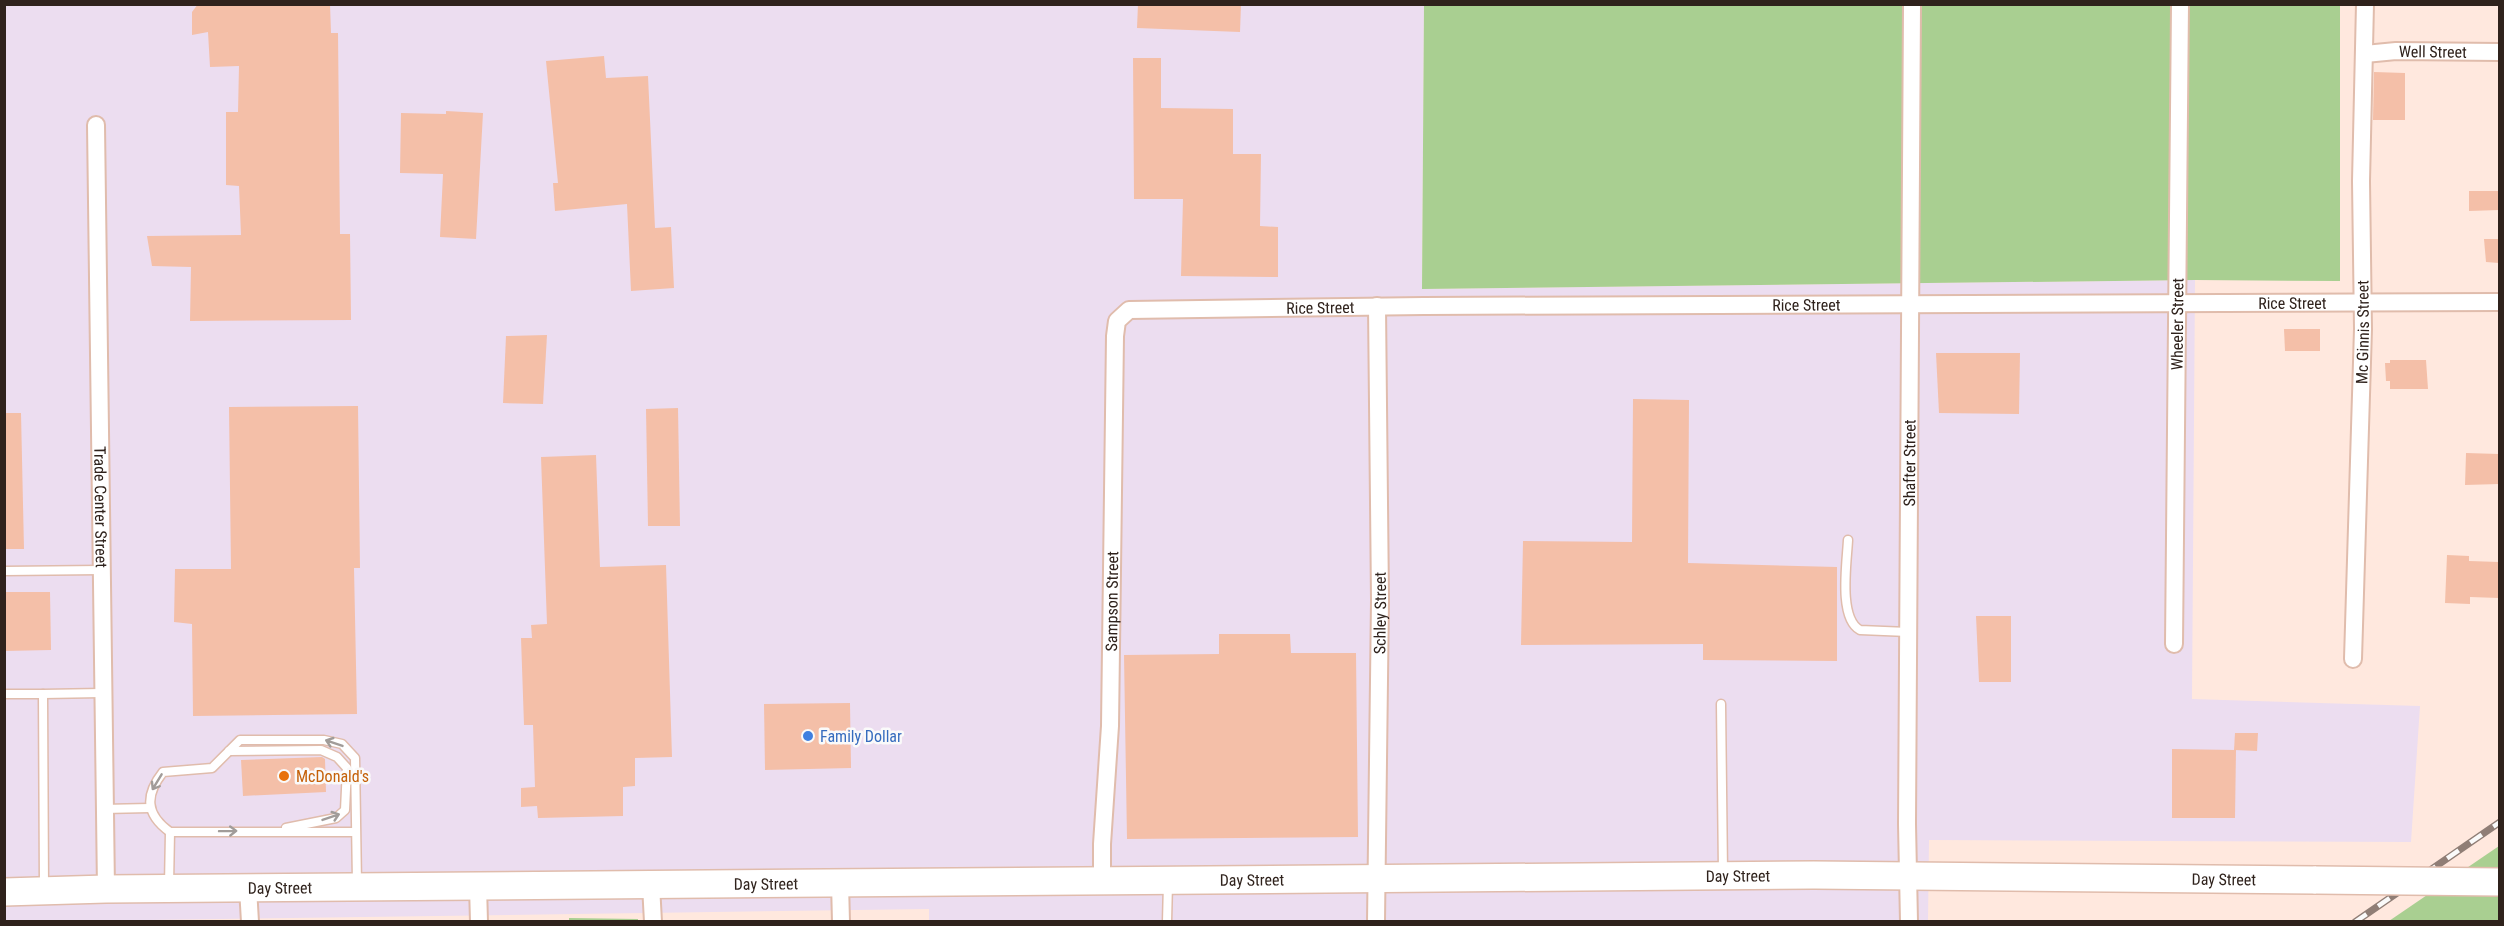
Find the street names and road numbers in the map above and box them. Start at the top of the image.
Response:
street label: Well Street [2399,42,2467,61]
street label: Wheeler Street [2167,278,2187,370]
street label: Mc Ginnis Street [2352,280,2373,384]
street label: Rice Street [2258,293,2327,312]
street label: Rice Street [1772,295,1841,314]
street label: Rice Street [1286,297,1355,317]
street label: Shafter Street [1899,419,1919,507]
street label: Trade Center Street [91,446,111,568]
street label: Sampson Street [1101,551,1122,651]
street label: Schley Street [1370,571,1390,654]
street label: Day Street [1706,866,1771,885]
street label: Day Street [2192,869,2257,889]
street label: Day Street [1220,870,1285,889]
street label: Day Street [734,874,799,893]
street label: Day Street [248,878,313,897]

